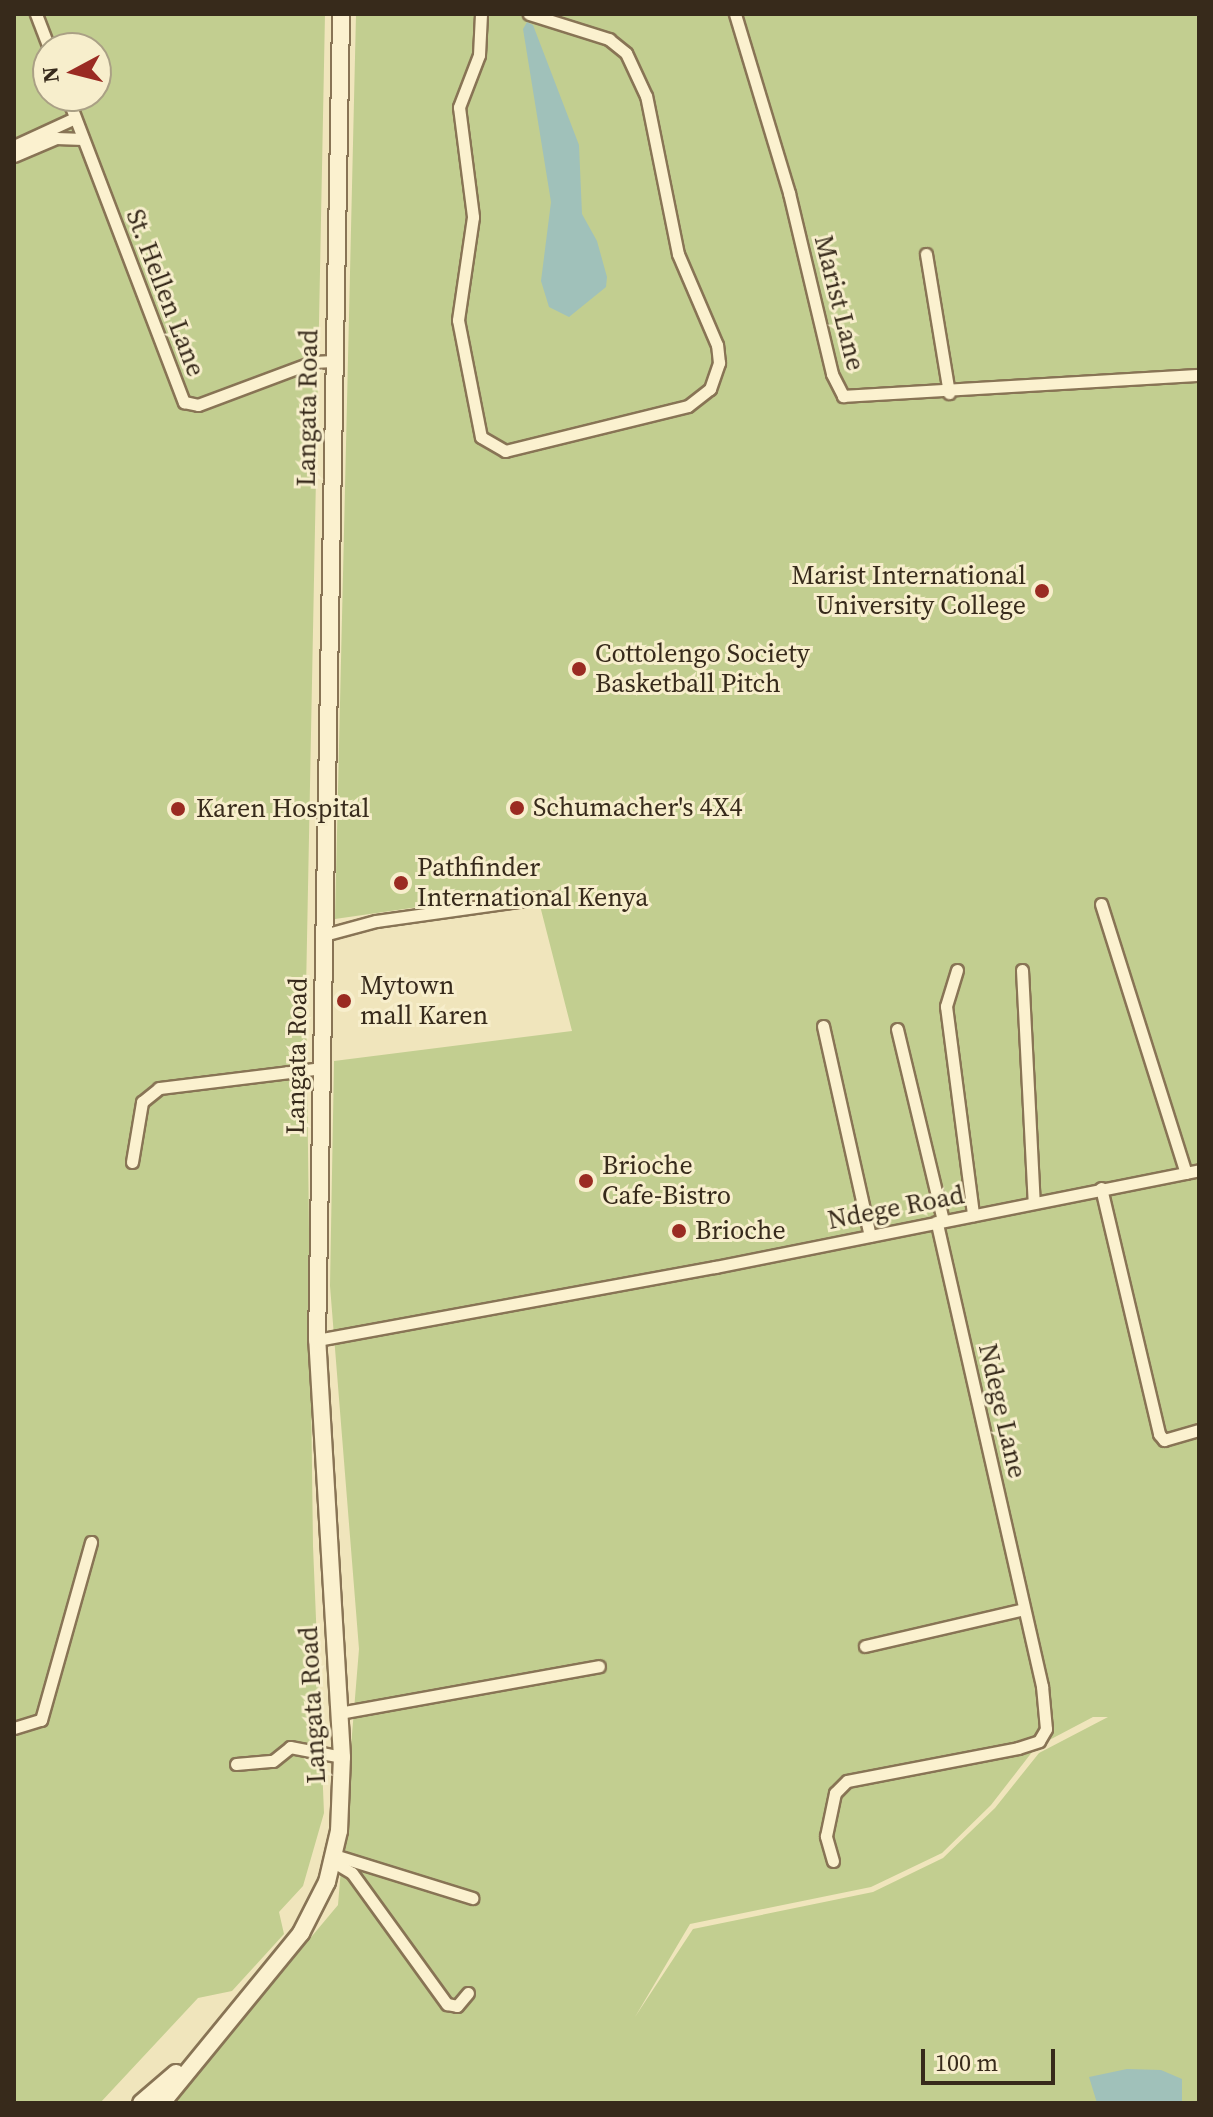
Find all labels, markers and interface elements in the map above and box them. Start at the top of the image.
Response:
north arrow [32,32,112,112]
text: N [34,65,66,84]
street label: St. Hellen Lane [119,205,211,381]
street label: Marist Lane [807,232,871,374]
street label: Langata Road [291,329,325,487]
place label: Marist International University College [791,560,1026,622]
marker: Marist International University College [1033,582,1051,600]
place label: Cottolengo Society Basketball Pitch [595,638,810,700]
marker: Cottolengo Society Basketball Pitch [570,660,588,678]
place label: Schumacher's 4X4 [533,792,742,824]
place label: Karen Hospital [196,793,370,825]
marker: Karen Hospital [167,798,189,820]
marker: Schumacher's 4X4 [508,799,526,817]
place label: Pathfinder International Kenya [417,852,648,914]
marker: Pathfinder International Kenya [392,874,410,892]
place label: Mytown mall Karen [360,970,488,1032]
street label: Langata Road [280,977,314,1135]
marker: Mytown mall Karen [335,992,353,1010]
place label: Brioche Cafe-Bistro [602,1150,731,1212]
marker: Brioche Cafe-Bistro [577,1172,595,1190]
street label: Ndege Road [825,1179,967,1237]
place label: Brioche [695,1215,786,1247]
marker: Brioche [670,1222,688,1240]
street label: Ndege Lane [971,1341,1033,1481]
street label: Langata Road [293,1626,333,1784]
scale bar [925,2033,1059,2083]
text: 100 m [935,2046,998,2079]

